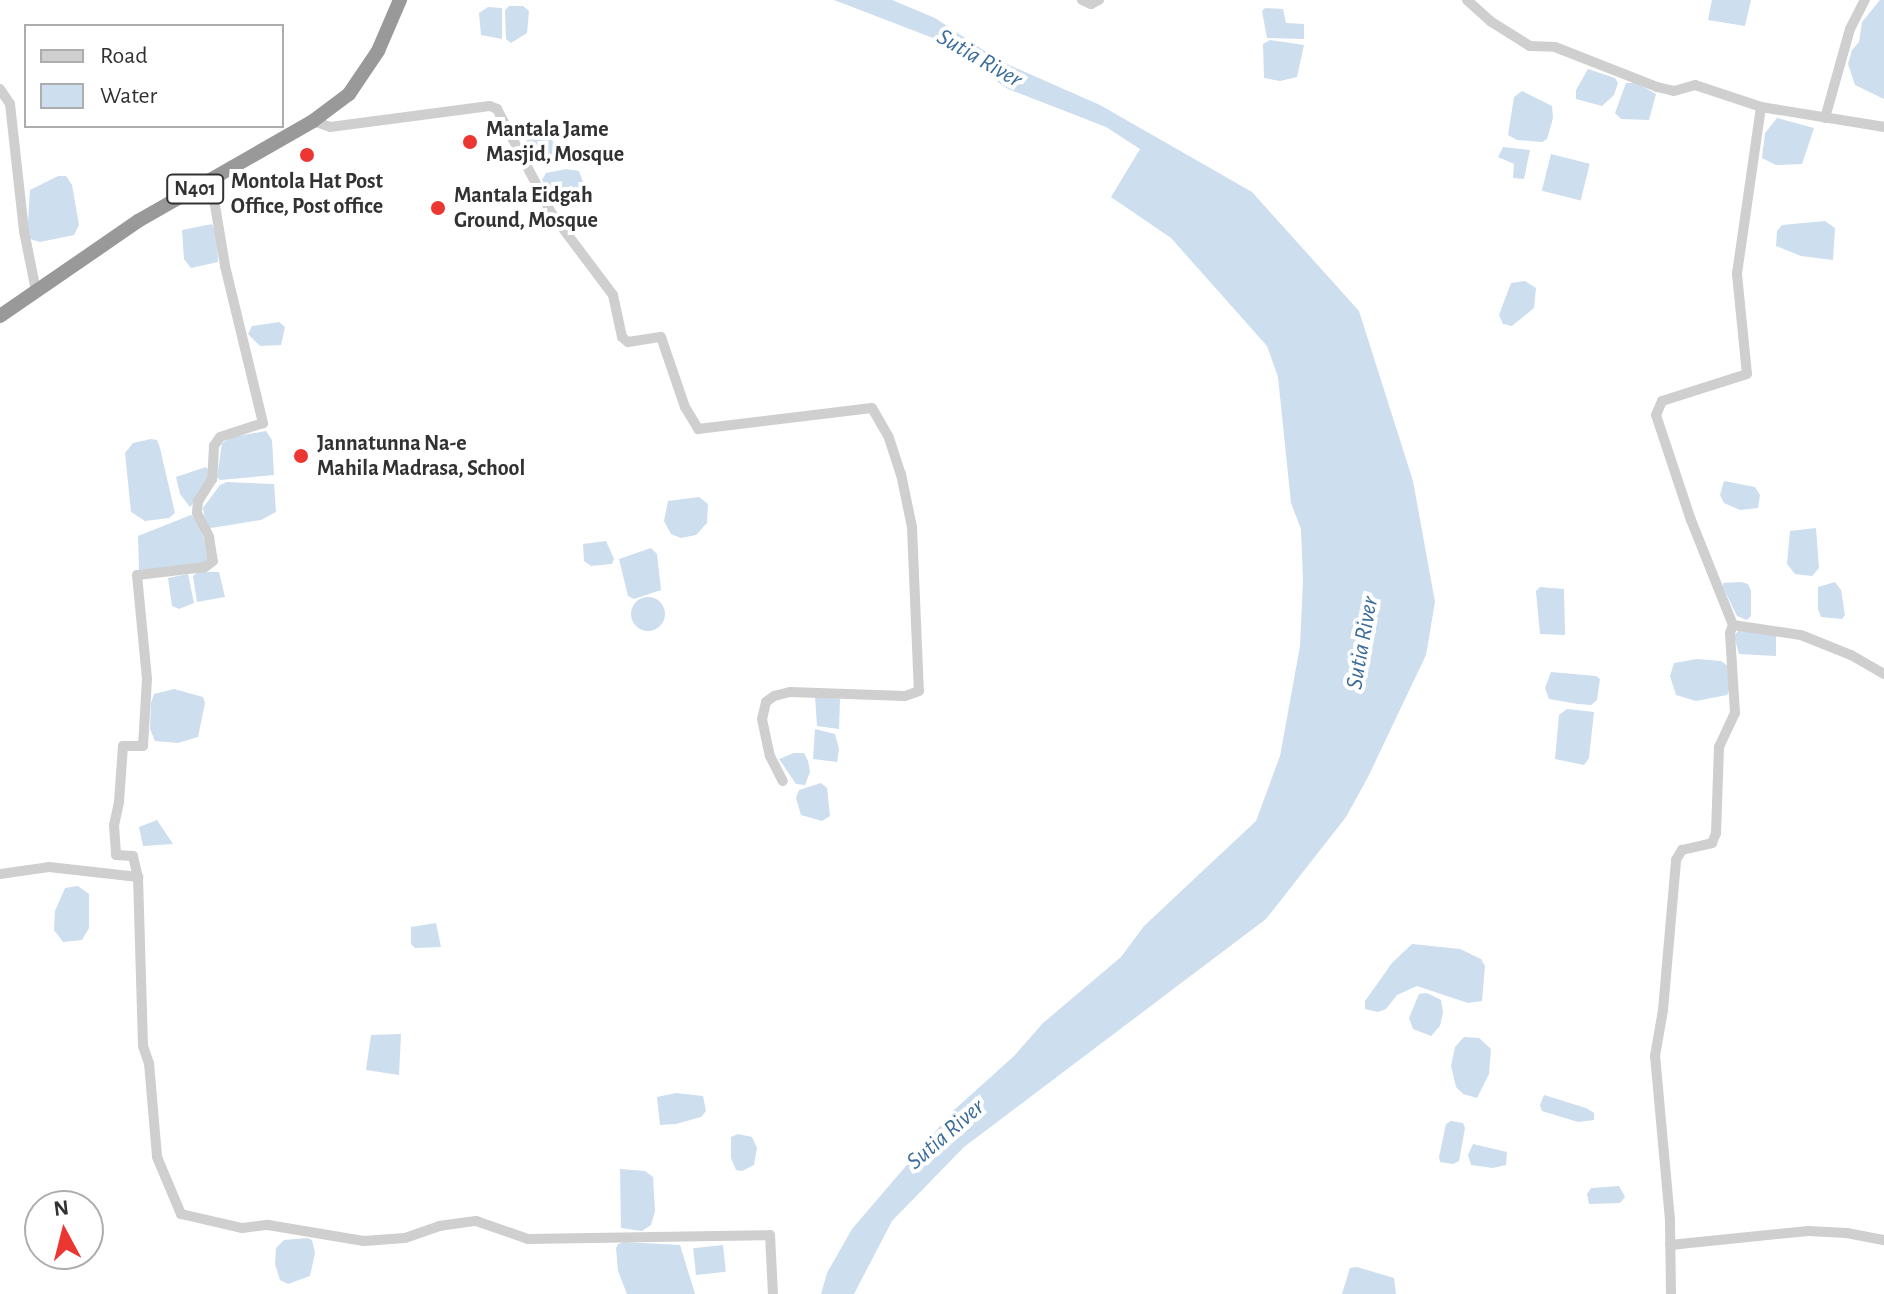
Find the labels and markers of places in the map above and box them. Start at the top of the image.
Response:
place label: Mantala Jame Masjid, Mosque [486,116,624,168]
marker: Mantala Jame Masjid, Mosque [461,133,479,151]
marker: Montola Hat Post Office, Post office [298,146,316,164]
place label: Montola Hat Post Office, Post office [231,168,383,220]
place label: Mantala Eidgah Ground, Mosque [454,182,598,234]
marker: Mantala Eidgah Ground, Mosque [429,199,447,217]
place label: Jannatunna Na-e Mahila Madrasa, School [317,430,525,482]
marker: Jannatunna Na-e Mahila Madrasa, School [292,447,310,465]

